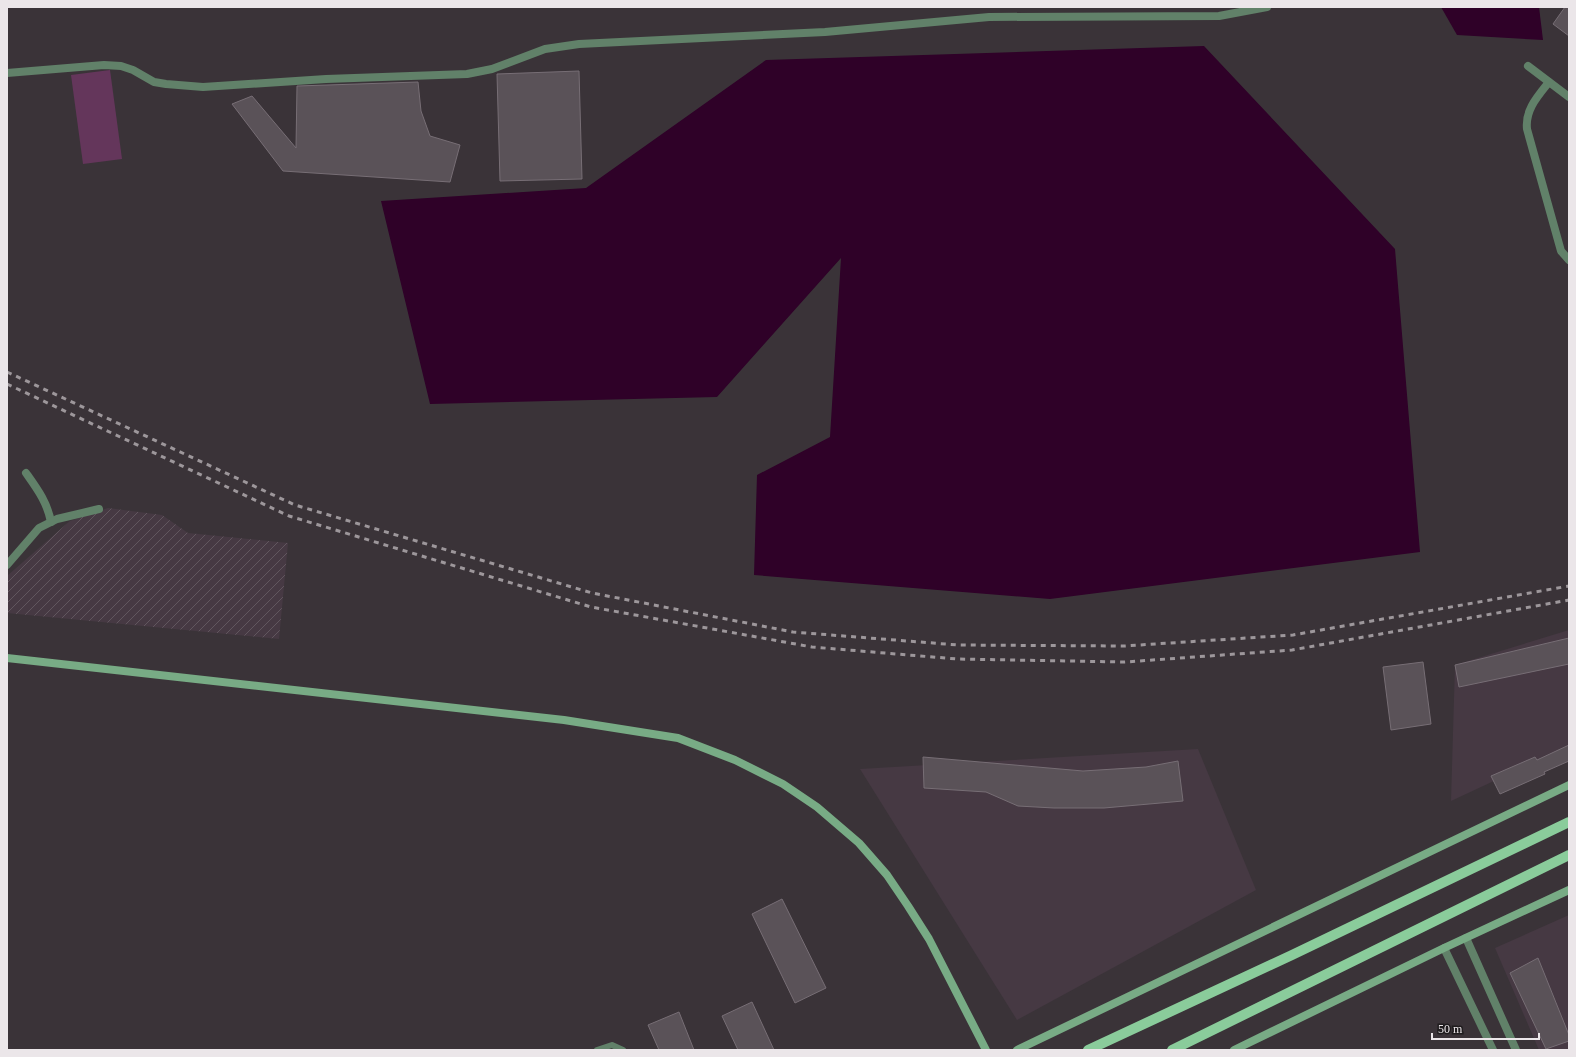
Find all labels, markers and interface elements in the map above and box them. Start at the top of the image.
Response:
scale bar [1432,1015,1539,1041]
text: 50 m [1438,1022,1463,1036]

